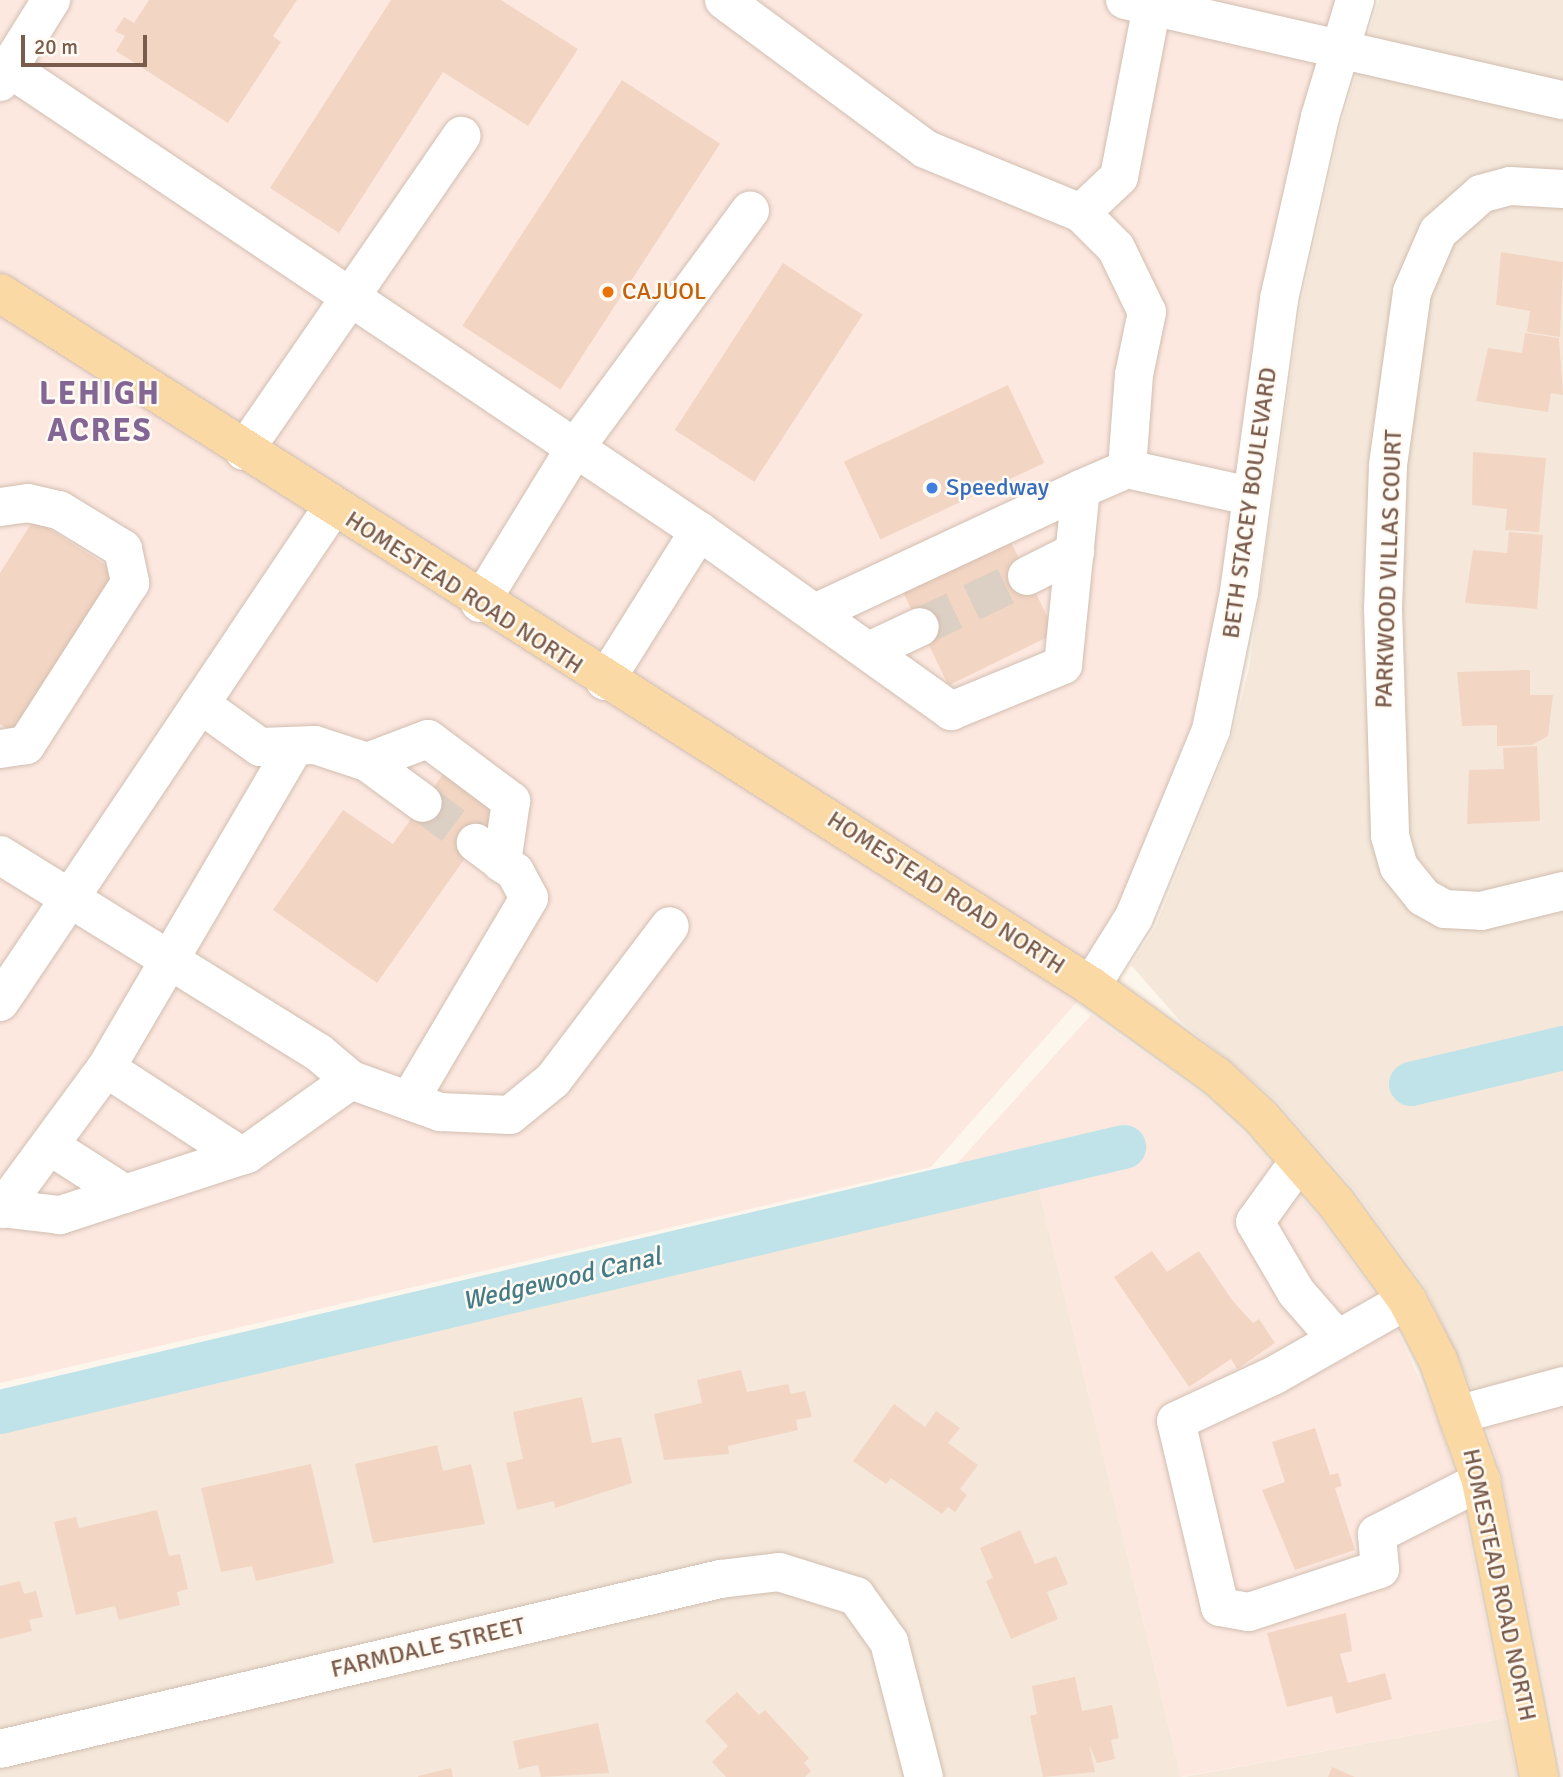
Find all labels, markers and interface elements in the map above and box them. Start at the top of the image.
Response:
scale bar [24,21,150,65]
text: 20 m [34,34,78,60]
place label: CAJUOL [622,278,706,306]
marker: CAJUOL [600,284,616,300]
street label: BETH STACEY BOULEVARD [1217,366,1283,640]
district label: LEHIGH ACRES [40,376,160,451]
street label: PARKWOOD VILLAS COURT [1370,429,1408,709]
place label: Speedway [946,474,1049,502]
marker: Speedway [924,480,940,496]
street label: HOMESTEAD ROAD NORTH [340,505,588,681]
street label: HOMESTEAD ROAD NORTH [822,805,1070,981]
water label: Wedgewood Canal [460,1242,664,1318]
street label: HOMESTEAD ROAD NORTH [1456,1446,1542,1724]
street label: FARMDALE STREET [328,1612,528,1684]

